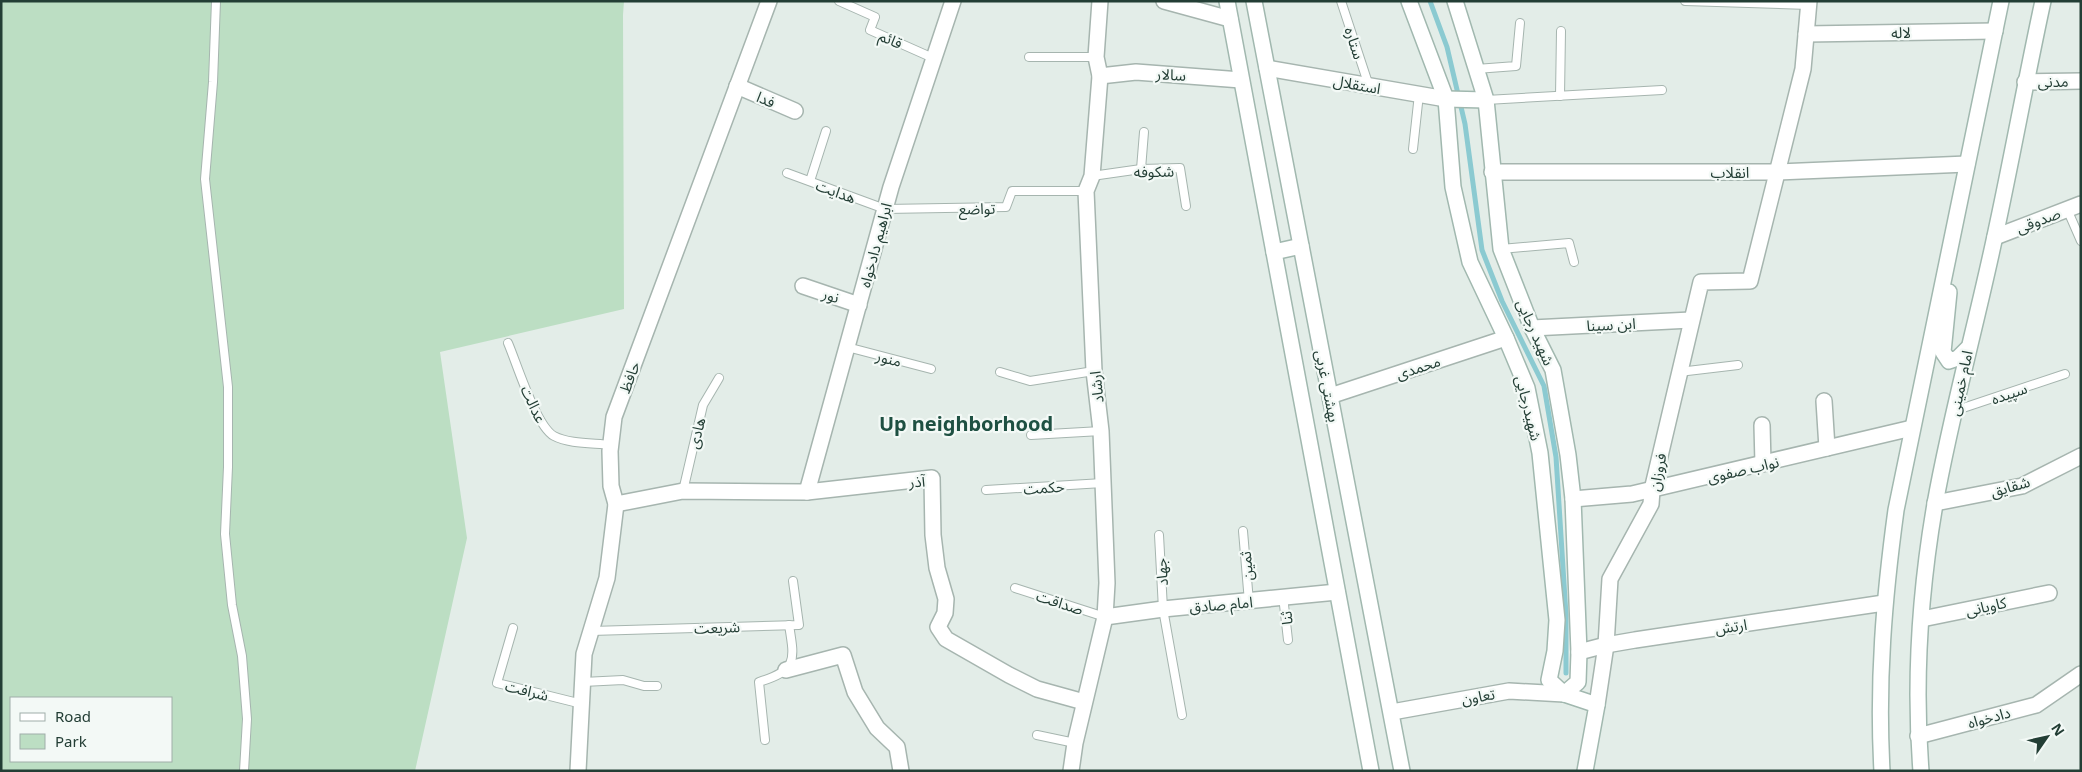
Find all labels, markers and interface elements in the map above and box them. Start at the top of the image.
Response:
street label: لاله [1891,22,1911,42]
street label: ستاره [1340,24,1370,62]
street label: قائم [875,25,906,55]
street label: سالار [1154,63,1187,85]
street label: استقلال [1332,70,1382,98]
street label: مدنی [2037,71,2069,91]
street label: فدا [754,86,779,112]
street label: شکوفه [1134,161,1175,181]
street label: انقلاب [1711,162,1749,182]
street label: هدایت [813,175,859,207]
street label: تواضع [959,198,996,221]
street label: ابراهیم دادخواه [854,201,898,290]
street label: صدوقی [2013,202,2063,238]
street label: نور [819,283,842,307]
street label: شهید رجایی [1513,296,1560,368]
street label: ابن سینا [1586,313,1636,335]
street label: منور [873,345,904,371]
street label: بهشتی غربی [1311,348,1345,424]
street label: امام خمینی [1943,349,1979,418]
street label: محمدی [1393,350,1443,384]
street label: حافظ [614,358,644,396]
street label: ارشاد [1084,370,1108,404]
street label: شهیدرجایی [1511,373,1547,443]
street label: سپیده [1988,377,2030,410]
street label: عدالت [517,382,552,426]
district label: Up neighborhood [879,410,1053,437]
street label: هادی [682,415,710,451]
street label: فروزان [1644,451,1671,493]
street label: نواب صفوی [1705,451,1781,487]
street label: آذر [907,470,926,492]
street label: شقایق [1988,471,2033,502]
street label: حکمت [1023,476,1066,498]
street label: ثمین [1235,550,1257,582]
street label: جهاد [1150,557,1172,587]
street label: صداقت [1034,585,1086,619]
street label: امام صادق [1188,591,1254,619]
street label: کاویانی [1964,592,2009,620]
street label: ثنا [1275,610,1297,626]
street label: ارتش [1714,614,1748,638]
street label: شریعت [694,616,741,638]
street label: شرافت [503,675,551,705]
street label: تعاون [1460,683,1496,709]
legend [10,697,172,762]
street label: دادخواه [1965,702,2013,732]
text: Road [55,706,91,726]
north arrow [2022,712,2072,762]
text: N [2047,719,2069,739]
text: Park [55,731,87,751]

